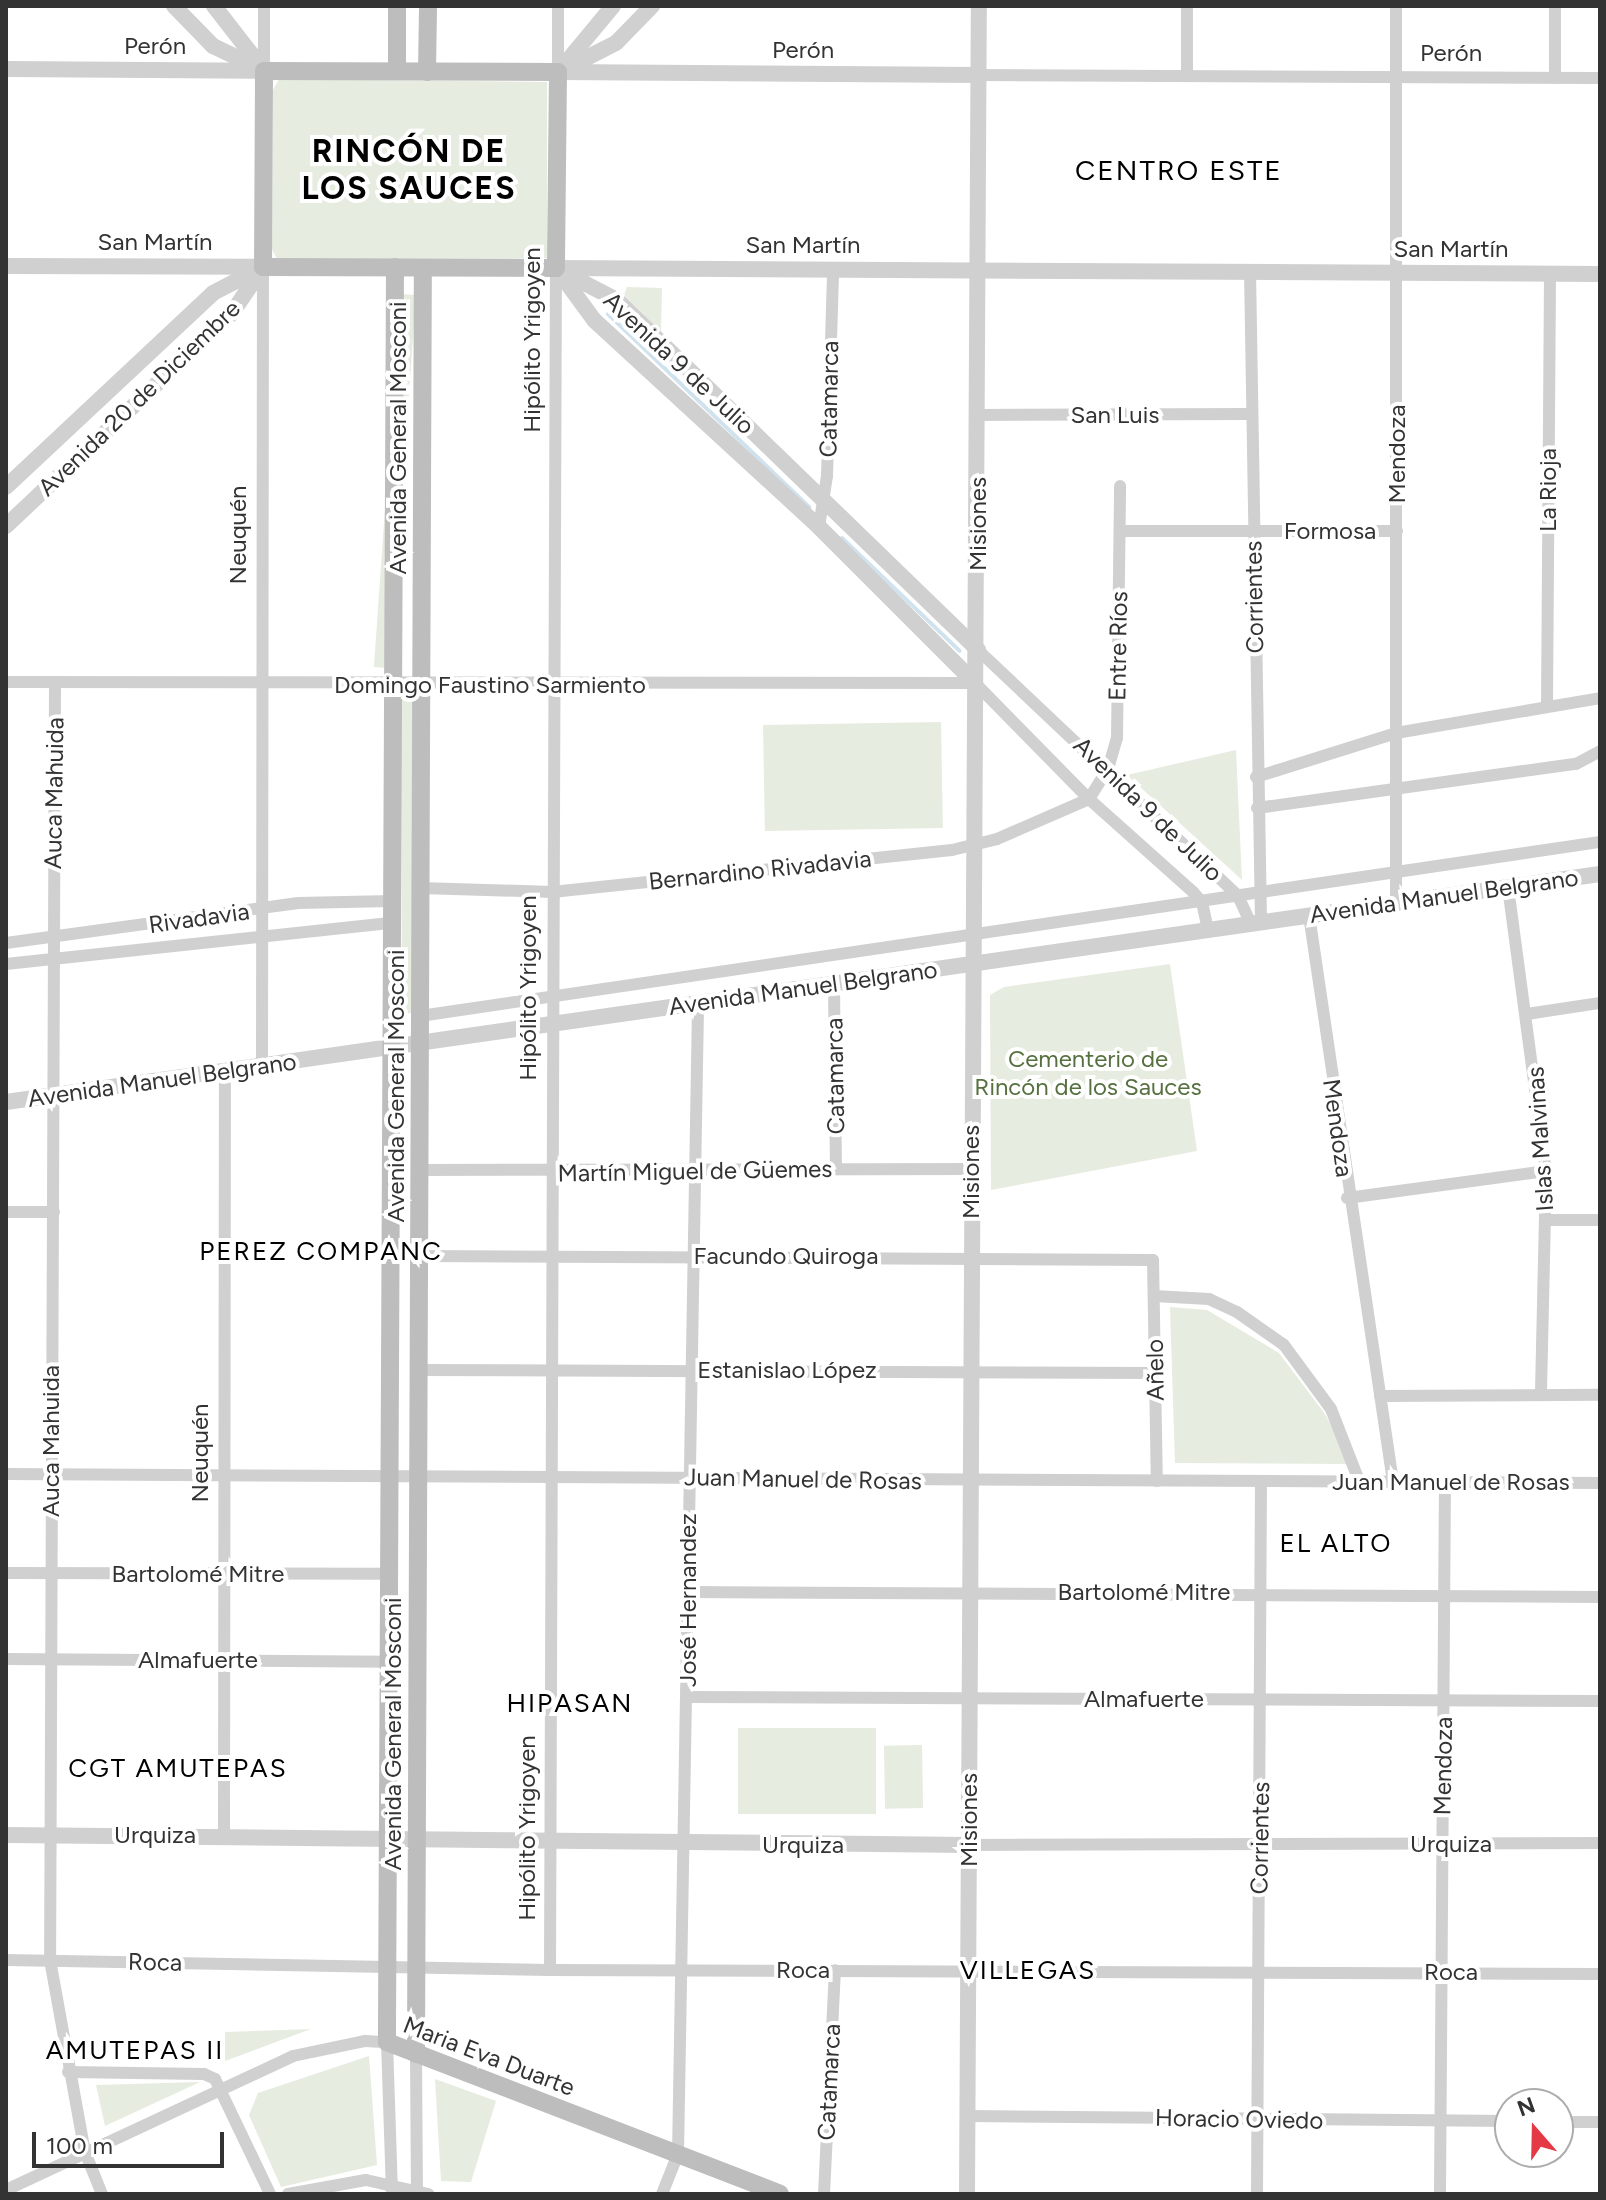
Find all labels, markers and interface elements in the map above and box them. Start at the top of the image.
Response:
street label: Perón [124,32,186,60]
street label: Perón [772,36,834,64]
street label: Perón [1420,39,1482,67]
district label: RINCÓN DE LOS SAUCES [301,133,517,208]
district label: CENTRO ESTE [1075,153,1283,187]
street label: San Martín [98,228,212,256]
street label: San Martín [746,231,860,259]
street label: San Martín [1394,235,1508,263]
street label: Hipólito Yrigoyen [518,247,546,433]
street label: Avenida 9 de Julio [598,286,760,440]
street label: Avenida 20 de Diciembre [32,294,246,502]
street label: Avenida General Mosconi [384,301,412,575]
street label: Catamarca [814,340,844,458]
street label: San Luis [1071,401,1159,429]
street label: Mendoza [1383,405,1411,503]
street label: La Rioja [1534,448,1562,532]
street label: Misiones [964,477,992,571]
street label: Neuquén [224,486,252,584]
street label: Formosa [1284,517,1376,545]
street label: Corrientes [1239,540,1269,654]
street label: Entre Ríos [1103,591,1133,701]
street label: Domingo Faustino Sarmiento [334,671,646,699]
street label: Auca Mahuida [38,717,70,869]
street label: Avenida 9 de Julio [1068,731,1228,887]
street label: Bernardino Rivadavia [647,844,873,896]
street label: Avenida Manuel Belgrano [1308,863,1580,929]
street label: Hipólito Yrigoyen [514,895,542,1081]
street label: Rivadavia [147,897,251,939]
street label: Avenida General Mosconi [382,949,410,1223]
street label: Avenida Manuel Belgrano [667,955,939,1021]
street label: Catamarca [820,1017,850,1135]
park label: Cementerio de Rincón de los Sauces [974,1045,1202,1101]
street label: Avenida Manuel Belgrano [26,1047,298,1113]
street label: Islas Malvinas [1521,1066,1559,1212]
street label: Mendoza [1317,1077,1359,1179]
street label: Misiones [957,1125,985,1219]
street label: Martín Miguel de Güemes [557,1154,833,1188]
district label: PEREZ COMPANC [199,1236,443,1268]
street label: Facundo Quiroga [694,1242,878,1270]
street label: Añelo [1140,1339,1170,1401]
street label: Estanislao López [697,1356,877,1384]
street label: Auca Mahuida [37,1365,65,1517]
street label: Neuquén [186,1404,214,1502]
street label: Juan Manuel de Rosas [684,1463,922,1495]
street label: Juan Manuel de Rosas [1332,1468,1570,1496]
street label: José Hernandez [674,1513,702,1687]
district label: EL ALTO [1279,1528,1393,1560]
street label: Bartolomé Mitre [112,1560,284,1588]
street label: Bartolomé Mitre [1058,1578,1230,1606]
street label: Avenida General Mosconi [379,1597,407,1871]
street label: Almafuerte [138,1646,258,1674]
street label: Almafuerte [1084,1685,1204,1713]
district label: HIPASAN [507,1688,633,1720]
street label: Mendoza [1428,1716,1458,1816]
street label: Hipólito Yrigoyen [513,1735,541,1921]
district label: CGT AMUTEPAS [68,1753,288,1785]
street label: Misiones [955,1773,983,1867]
street label: Corrientes [1245,1781,1275,1895]
street label: Urquiza [114,1821,196,1849]
street label: Urquiza [1410,1830,1492,1858]
street label: Urquiza [762,1831,844,1859]
street label: Roca [128,1947,182,1977]
district label: VILLEGAS [960,1955,1096,1987]
street label: Roca [776,1956,830,1984]
street label: Roca [1424,1958,1478,1986]
street label: Maria Eva Duarte [399,2010,579,2102]
street label: Catamarca [812,2023,846,2141]
district label: AMUTEPAS II [46,2035,224,2067]
north arrow [1494,2088,1574,2168]
text: N [1514,2091,1539,2122]
street label: Horacio Oviedo [1155,2103,1323,2135]
scale bar [36,2116,228,2166]
text: 100 m [46,2131,113,2160]

